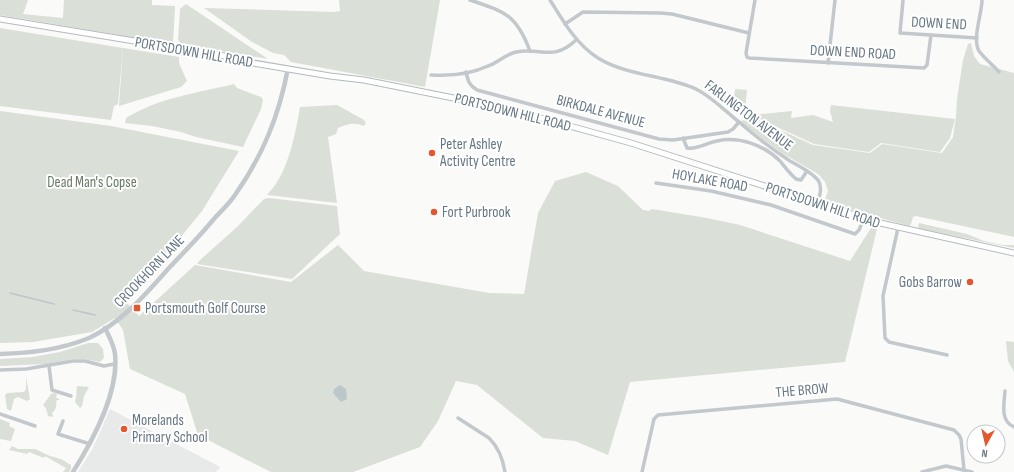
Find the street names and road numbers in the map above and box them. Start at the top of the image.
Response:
street label: DOWN END [911,13,967,34]
street label: PORTSDOWN HILL ROAD [133,33,254,72]
street label: DOWN END ROAD [810,41,896,64]
street label: FARLINGTON AVENUE [701,76,797,155]
street label: PORTSDOWN HILL ROAD [453,89,573,136]
street label: BIRKDALE AVENUE [554,90,647,132]
street label: HOYLAKE ROAD [671,165,749,196]
street label: PORTSDOWN HILL ROAD [763,178,883,233]
street label: CROOKHORN LANE [110,231,189,312]
street label: THE BROW [775,379,829,402]

